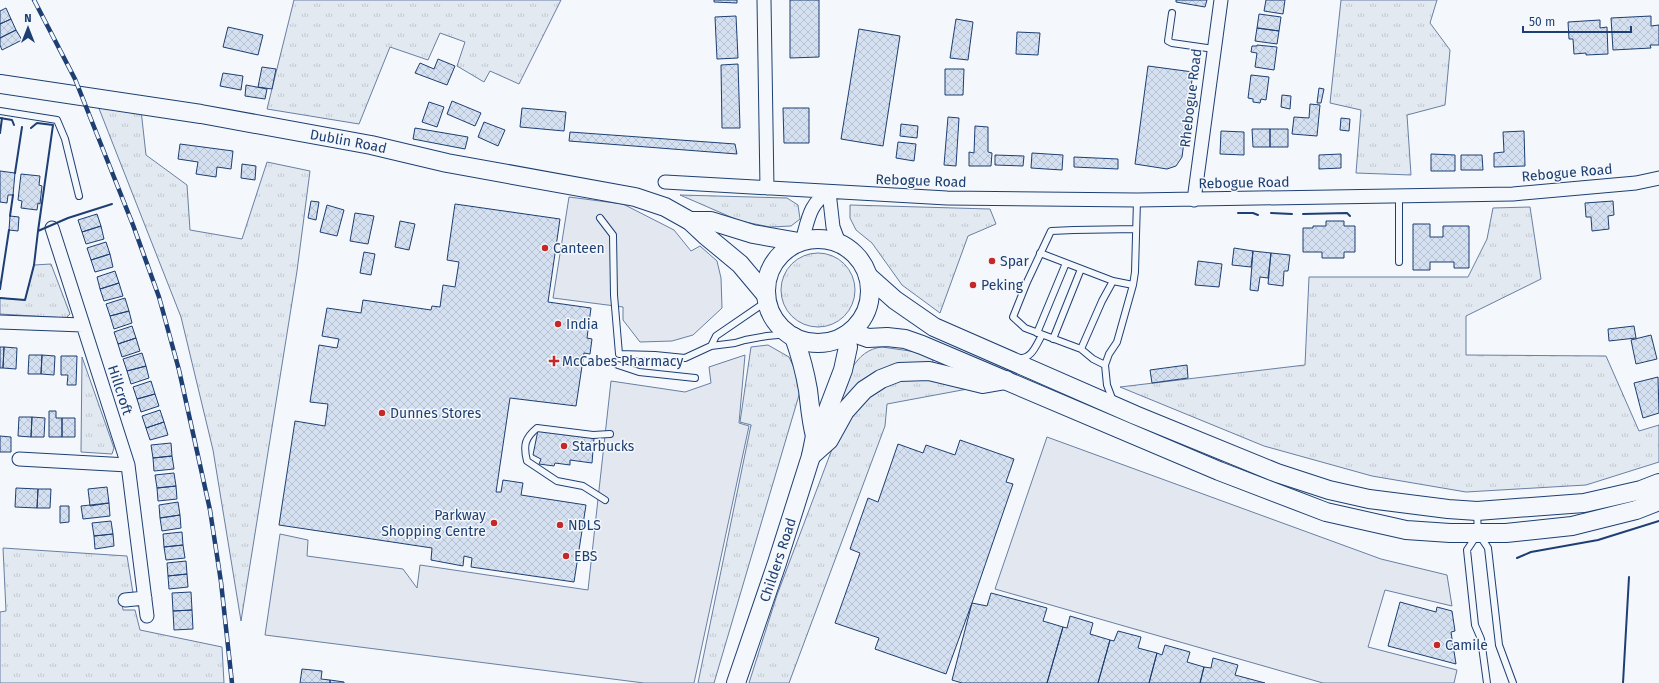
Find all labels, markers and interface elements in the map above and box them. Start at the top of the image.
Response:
north arrow [8,8,48,48]
scale bar [1523,8,1631,34]
text: N [24,12,32,25]
text: 50 m [1529,15,1555,29]
street label: Rhebogue Road [1176,47,1206,149]
street label: Dublin Road [309,126,388,157]
street label: Rebogue Road [1521,161,1613,185]
street label: Rebogue Road [875,171,967,191]
street label: Rebogue Road [1198,174,1290,192]
place label: Canteen [553,240,605,257]
marker: Canteen [540,243,550,253]
place label: Spar [1000,253,1029,270]
marker: Spar [987,256,997,266]
place label: Peking [981,277,1024,294]
marker: Peking [968,280,978,290]
place label: India [566,316,598,333]
marker: India [553,319,563,329]
place label: McCabes Pharmacy [562,353,683,370]
marker: McCabes Pharmacy [549,356,559,366]
street label: Hillcroft [104,363,136,418]
place label: Dunnes Stores [390,405,482,422]
marker: Dunnes Stores [377,408,387,418]
place label: Starbucks [572,438,635,455]
marker: Starbucks [559,441,569,451]
place label: Parkway Shopping Centre [381,507,486,540]
street label: Childers Road [756,516,799,604]
place label: NDLS [568,517,601,534]
marker: Parkway Shopping Centre [489,518,499,528]
marker: NDLS [555,520,565,530]
place label: EBS [574,548,598,565]
marker: EBS [561,551,571,561]
place label: Camile [1445,637,1488,654]
marker: Camile [1432,640,1442,650]

